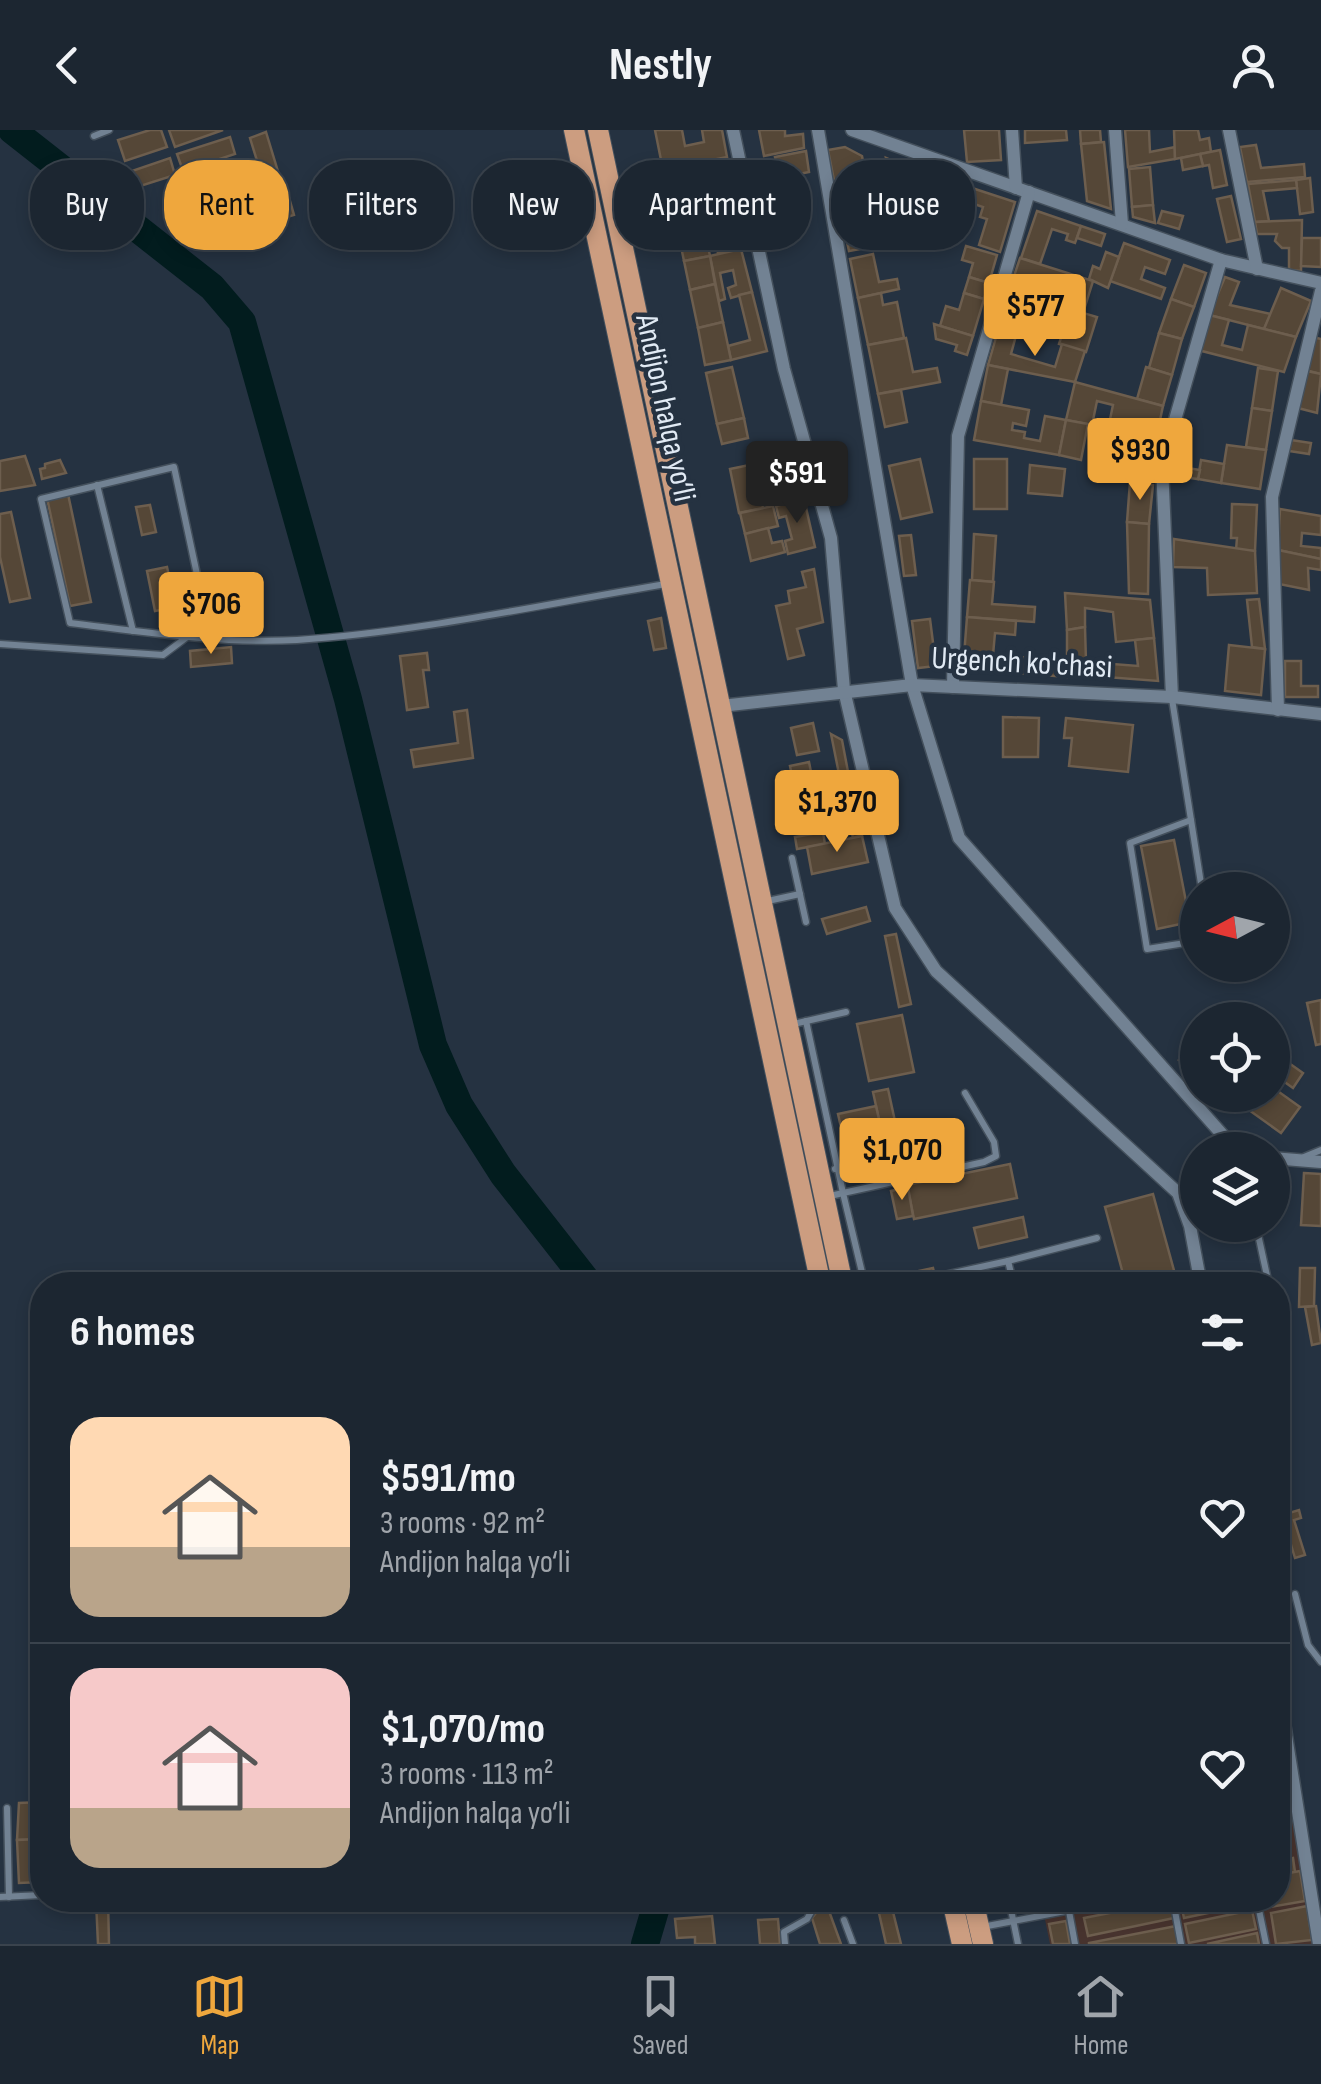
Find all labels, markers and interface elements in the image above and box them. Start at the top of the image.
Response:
icon: back [40,38,95,93]
text: Nestly [609,38,712,93]
icon: person [1226,38,1281,93]
chip: Buy [30,160,144,250]
chip: Rent [164,160,289,250]
chip: Filters [309,160,453,250]
chip: New [473,160,594,250]
chip: Apartment [614,160,811,250]
chip: House [831,160,975,250]
pin: $577 [976,274,1094,359]
text: $577 [1006,287,1064,326]
street label: Andijon halqa yo‘li [626,310,704,505]
pin: $930 [1081,418,1199,503]
text: $930 [1109,431,1171,470]
pin: $591 [738,441,856,526]
text: $591 [768,454,826,493]
pin: $706 [152,572,270,657]
text: $706 [181,585,241,624]
street label: Urgench ko'chasi [930,639,1114,687]
pin: $1,370 [756,770,918,855]
text: $1,370 [797,783,877,822]
north arrow [1180,872,1290,982]
map controls [1180,872,1290,1242]
button: locate [1180,1002,1290,1112]
pin: $1,070 [821,1118,983,1203]
text: $1,070 [861,1131,943,1170]
button: layers [1180,1132,1290,1242]
icon: filters [1195,1305,1250,1360]
text: 6 homes [70,1307,195,1358]
text: $591/mo [380,1453,516,1504]
icon: home [150,1457,270,1577]
icon: heart [1195,1490,1250,1545]
text: 3 rooms · 92 m² [380,1504,545,1543]
text: Andijon halqa yo‘li [380,1543,570,1582]
text: $1,070/mo [380,1704,545,1755]
icon: home [150,1708,270,1828]
icon: heart [1195,1741,1250,1796]
text: 3 rooms · 113 m² [380,1755,554,1794]
text: Andijon halqa yo‘li [380,1794,570,1833]
tab: Map [192,1969,247,2062]
tab: Saved [632,1969,689,2062]
tab: Home [1073,1969,1129,2062]

